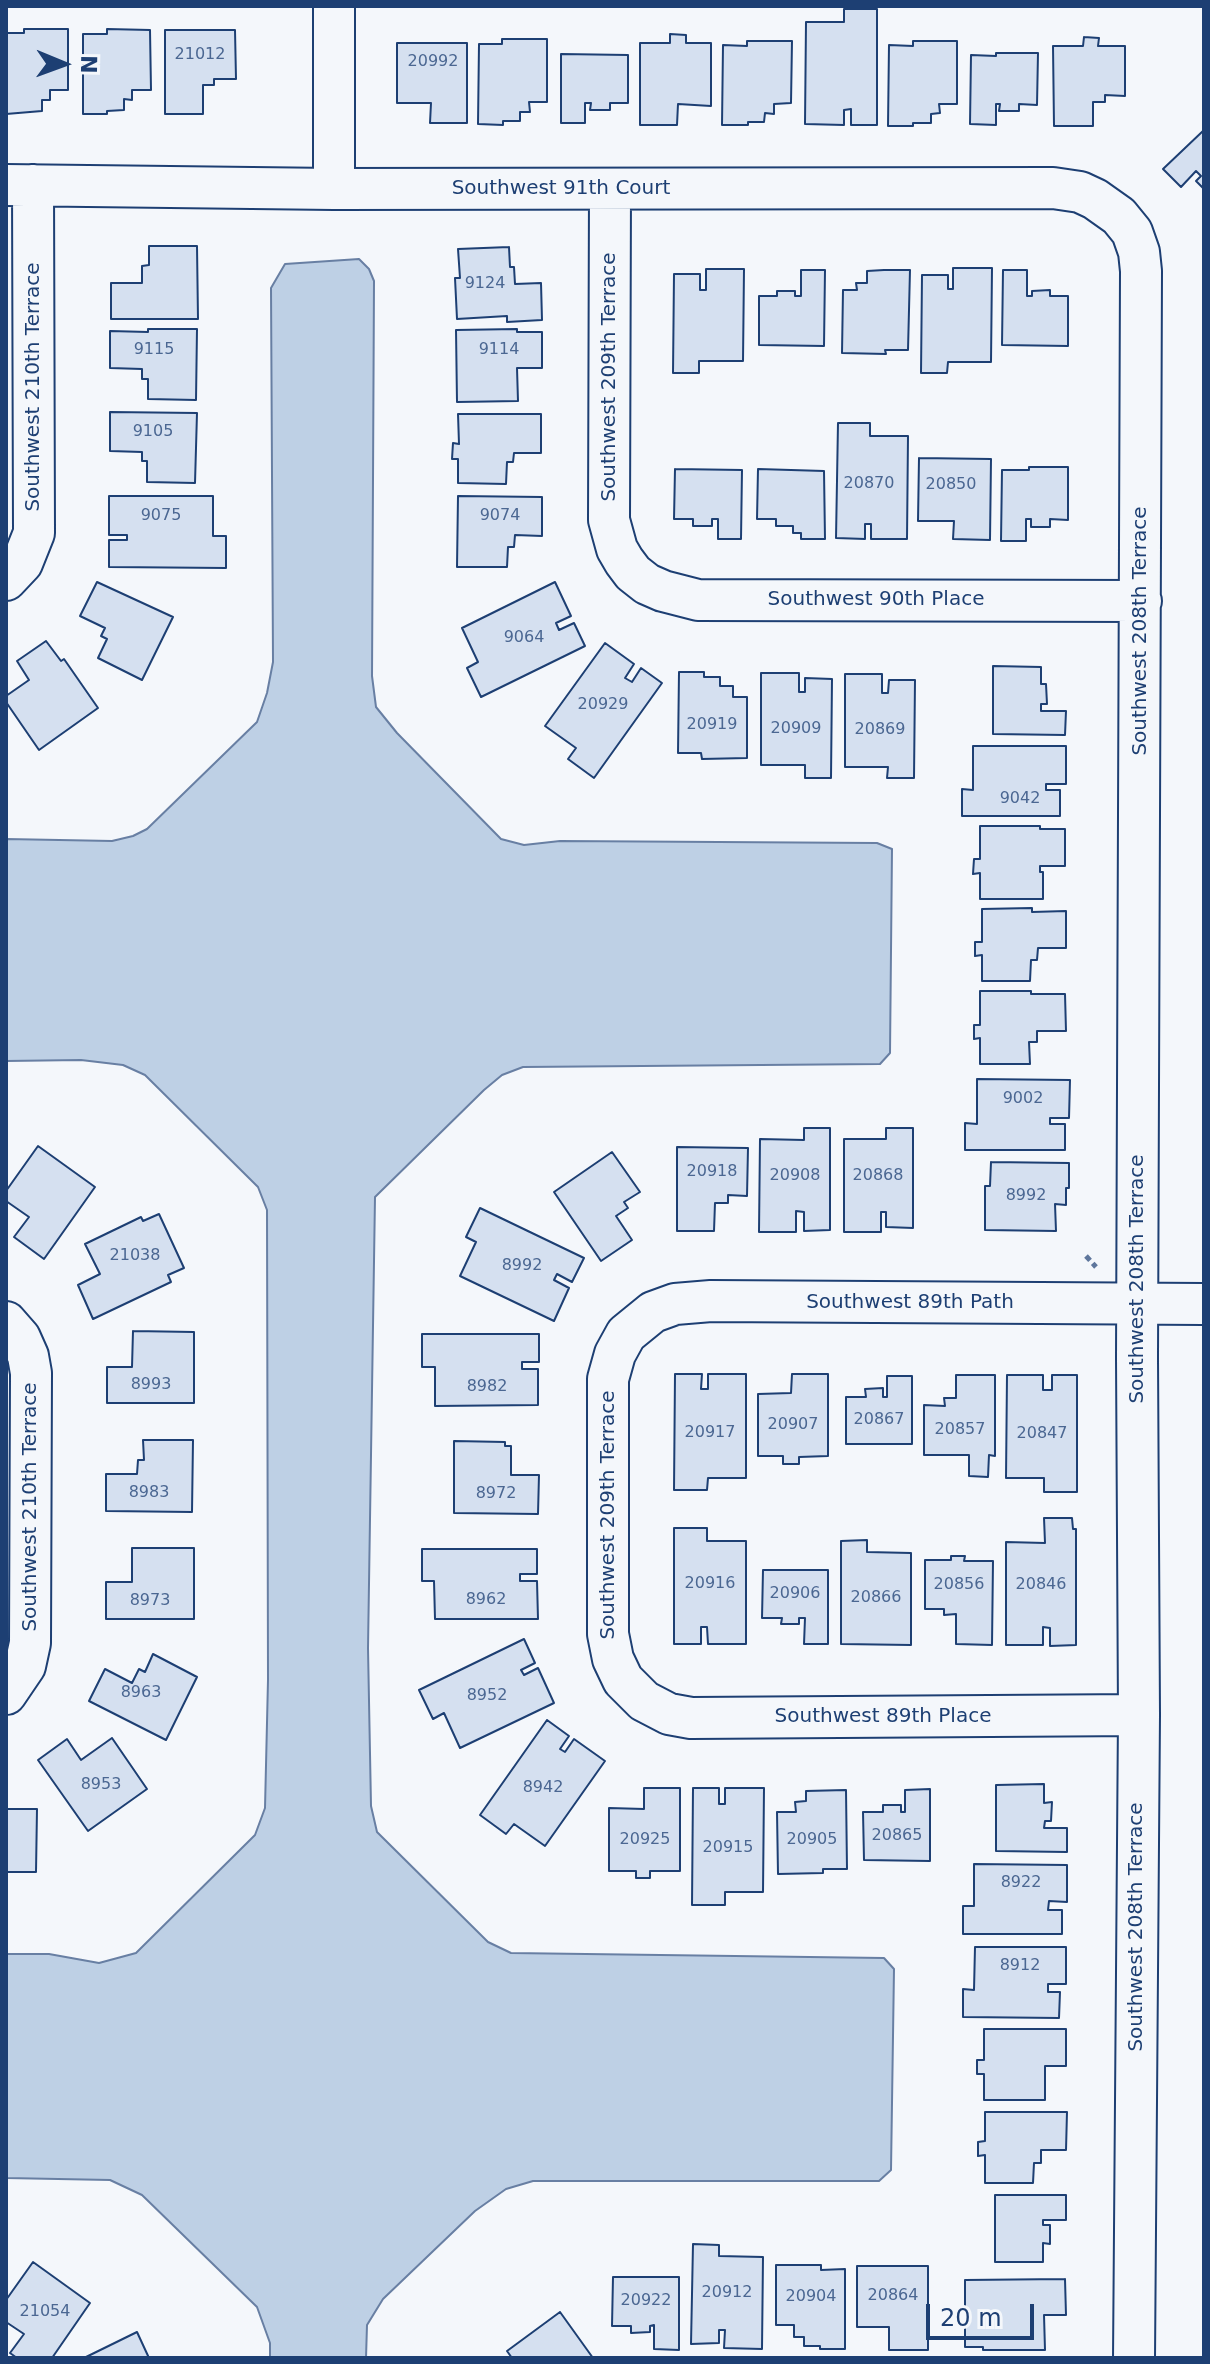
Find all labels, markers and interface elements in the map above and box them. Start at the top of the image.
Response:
north arrow [24,24,104,104]
house number: 21012 [175,45,225,65]
house number: 20992 [408,52,458,72]
text: N [76,55,101,74]
street label: Southwest 91th Court [452,177,670,201]
street label: Southwest 209th Terrace [598,252,622,502]
street label: Southwest 210th Terrace [22,262,46,512]
house number: 9124 [465,274,505,294]
house number: 9115 [134,340,174,360]
house number: 9114 [479,340,519,360]
house number: 9105 [133,422,173,442]
house number: 20870 [844,474,894,494]
house number: 20850 [926,475,976,495]
house number: 9075 [141,506,181,526]
house number: 9074 [480,506,520,526]
street label: Southwest 208th Terrace [1129,506,1153,756]
street label: Southwest 90th Place [768,588,984,612]
house number: 9064 [504,628,544,648]
house number: 20929 [578,695,628,715]
house number: 20919 [687,715,737,735]
house number: 20909 [771,719,821,739]
house number: 20869 [855,720,905,740]
house number: 9042 [1000,789,1040,809]
house number: 9002 [1003,1089,1043,1109]
street label: Southwest 208th Terrace [1126,1154,1150,1404]
house number: 20918 [687,1162,737,1182]
house number: 20908 [770,1166,820,1186]
house number: 20868 [853,1166,903,1186]
house number: 8992 [1006,1186,1046,1206]
house number: 21038 [110,1246,160,1266]
house number: 8992 [502,1256,542,1276]
street label: Southwest 89th Path [806,1291,1014,1315]
house number: 8993 [131,1375,171,1395]
house number: 8982 [467,1377,507,1397]
street label: Southwest 210th Terrace [19,1382,43,1632]
street label: Southwest 209th Terrace [597,1390,621,1640]
house number: 20867 [854,1410,904,1430]
house number: 20907 [768,1415,818,1435]
house number: 20857 [935,1420,985,1440]
house number: 20917 [685,1423,735,1443]
house number: 20847 [1017,1424,1067,1444]
house number: 8983 [129,1483,169,1503]
house number: 8972 [476,1484,516,1504]
house number: 20916 [685,1574,735,1594]
house number: 20856 [934,1575,984,1595]
house number: 20846 [1016,1575,1066,1595]
house number: 20906 [770,1584,820,1604]
house number: 20866 [851,1588,901,1608]
house number: 8962 [466,1590,506,1610]
house number: 8973 [130,1591,170,1611]
house number: 8963 [121,1683,161,1703]
house number: 8952 [467,1686,507,1706]
street label: Southwest 89th Place [775,1705,991,1729]
house number: 8953 [81,1775,121,1795]
house number: 8942 [523,1778,563,1798]
street label: Southwest 208th Terrace [1125,1802,1149,2052]
house number: 20865 [872,1826,922,1846]
house number: 20925 [620,1830,670,1850]
house number: 20905 [787,1830,837,1850]
house number: 20915 [703,1838,753,1858]
house number: 8922 [1001,1873,1041,1893]
house number: 8912 [1000,1956,1040,1976]
house number: 20912 [702,2283,752,2303]
house number: 20864 [868,2286,918,2306]
house number: 20904 [786,2287,836,2307]
scale bar [930,2288,1038,2338]
house number: 20922 [621,2291,671,2311]
house number: 21054 [20,2302,70,2322]
text: 20 m [940,2304,1002,2332]

